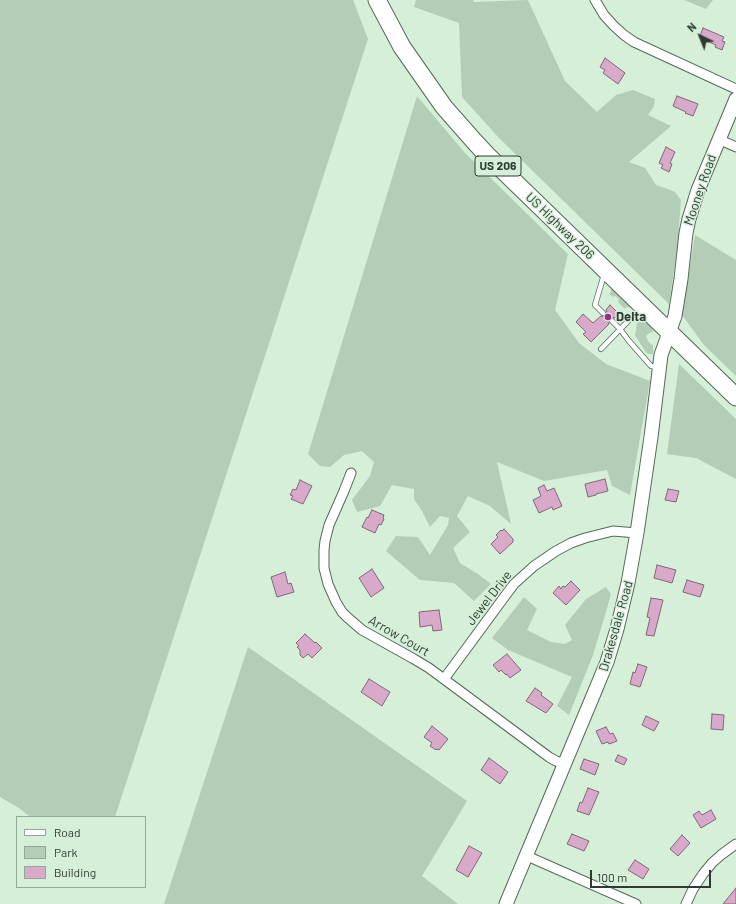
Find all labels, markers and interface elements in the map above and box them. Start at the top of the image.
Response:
north arrow [680,16,720,56]
text: N [684,20,699,34]
street label: Mooney Road [681,152,719,228]
road number: US 206 [475,156,521,176]
street label: US Highway 206 [522,189,598,263]
place label: Delta [616,309,646,325]
marker: Delta [603,312,613,322]
street label: Jewel Drive [463,568,515,628]
street label: Drakesdale Road [596,579,636,673]
street label: Arrow Court [366,612,432,660]
legend [16,816,146,888]
text: Road [54,825,81,839]
text: Park [54,845,78,859]
scale bar [592,862,713,888]
text: Building [54,865,96,879]
text: 100 m [597,870,627,884]

